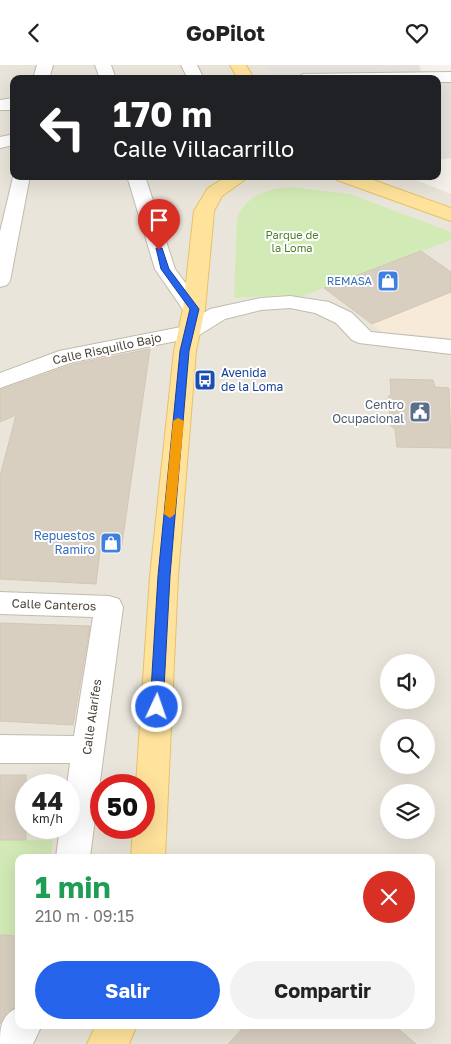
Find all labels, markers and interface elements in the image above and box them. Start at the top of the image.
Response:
icon: back [20,19,48,47]
text: GoPilot [186,19,265,46]
icon: heart [403,19,431,47]
text: 170 m [113,93,212,135]
icon: left [30,95,95,160]
text: Calle Villacarrillo [113,135,294,162]
pin [138,199,180,250]
icon: arrive [145,206,173,234]
park label: Parque de la Loma [265,228,319,254]
shop icon: REMASA [376,269,400,293]
place label: REMASA [327,274,373,287]
street label: Calle Risquillo Bajo [51,330,163,367]
place label: Avenida de la Loma [221,365,283,394]
bus stop icon: Avenida de la Loma [193,368,217,392]
place label: Centro Ocupacional [332,397,404,426]
public building icon: Centro Ocupacional [408,400,432,424]
place label: Repuestos Ramiro [34,528,95,557]
shop icon: Repuestos Ramiro [99,531,123,555]
street label: Calle Canteros [12,596,97,613]
map controls [380,654,435,839]
button: sound [380,654,435,709]
street label: Calle Alarifes [79,678,104,756]
position arrow [130,680,182,732]
button: search [380,719,435,774]
speed limit sign: 50 [90,774,155,839]
button: layers [380,784,435,839]
text: 44 [32,785,63,816]
text: km/h [32,811,63,826]
text: 1 min [35,869,111,905]
button: close [363,871,415,923]
text: 210 m · 09:15 [35,906,134,926]
button: Salir [35,961,220,1019]
button: Compartir [230,961,415,1019]

